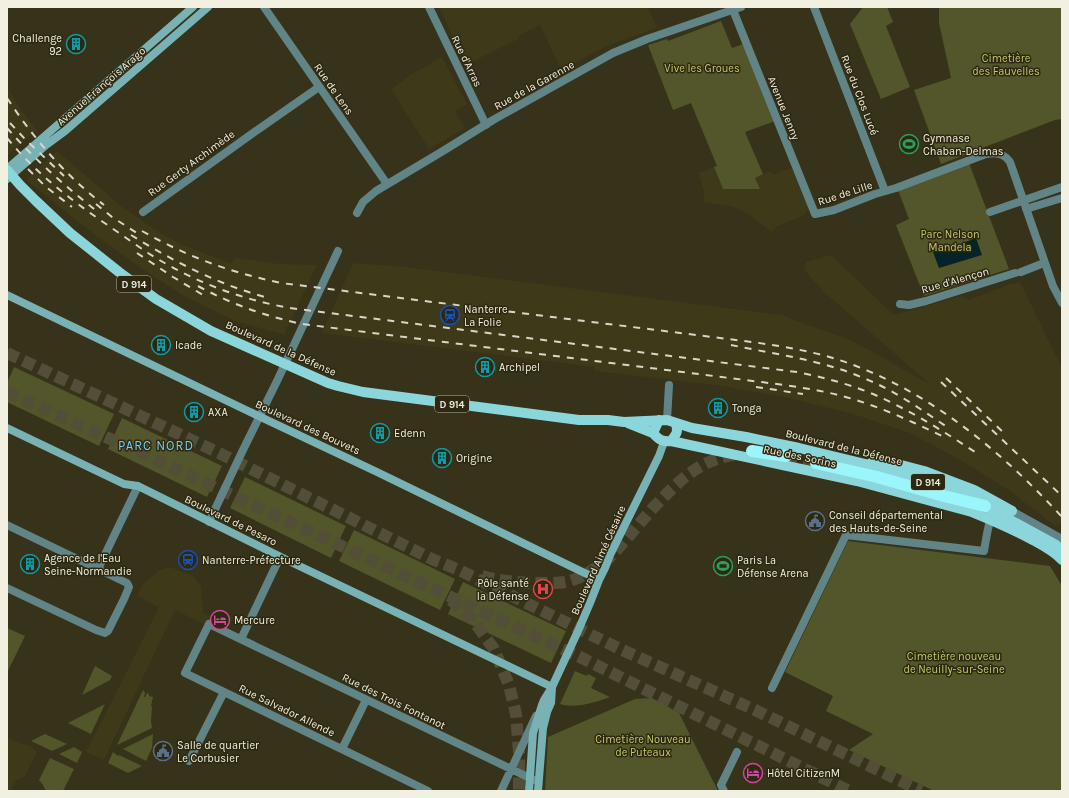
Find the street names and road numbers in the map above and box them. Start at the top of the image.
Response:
street label: Rue d'Arras [448,33,485,89]
street label: Avenue François Arago [54,44,148,128]
street label: Rue du Clos Lucé [838,53,881,137]
street label: Rue de la Garenne [492,58,577,113]
street label: Rue de Lens [311,61,356,118]
street label: Avenue Jenny [765,75,802,142]
street label: Rue Gerty Archimède [145,127,238,199]
street label: Rue de Lille [816,178,874,208]
street label: Rue d'Alençon [920,265,990,296]
road number: D 914 [117,276,151,292]
street label: Boulevard de la Défense [223,318,338,379]
road number: D 914 [435,396,469,412]
street label: Boulevard des Bouvets [253,397,362,458]
street label: Boulevard de la Défense [784,427,904,468]
street label: Rue des Sorins [762,442,838,471]
road number: D 914 [911,474,945,490]
street label: Boulevard de Pesaro [182,492,279,548]
street label: Boulevard Aimé Césaire [568,503,629,617]
street label: Rue des Trois Fontanot [340,671,448,732]
street label: Rue Salvador Allende [237,682,337,739]

